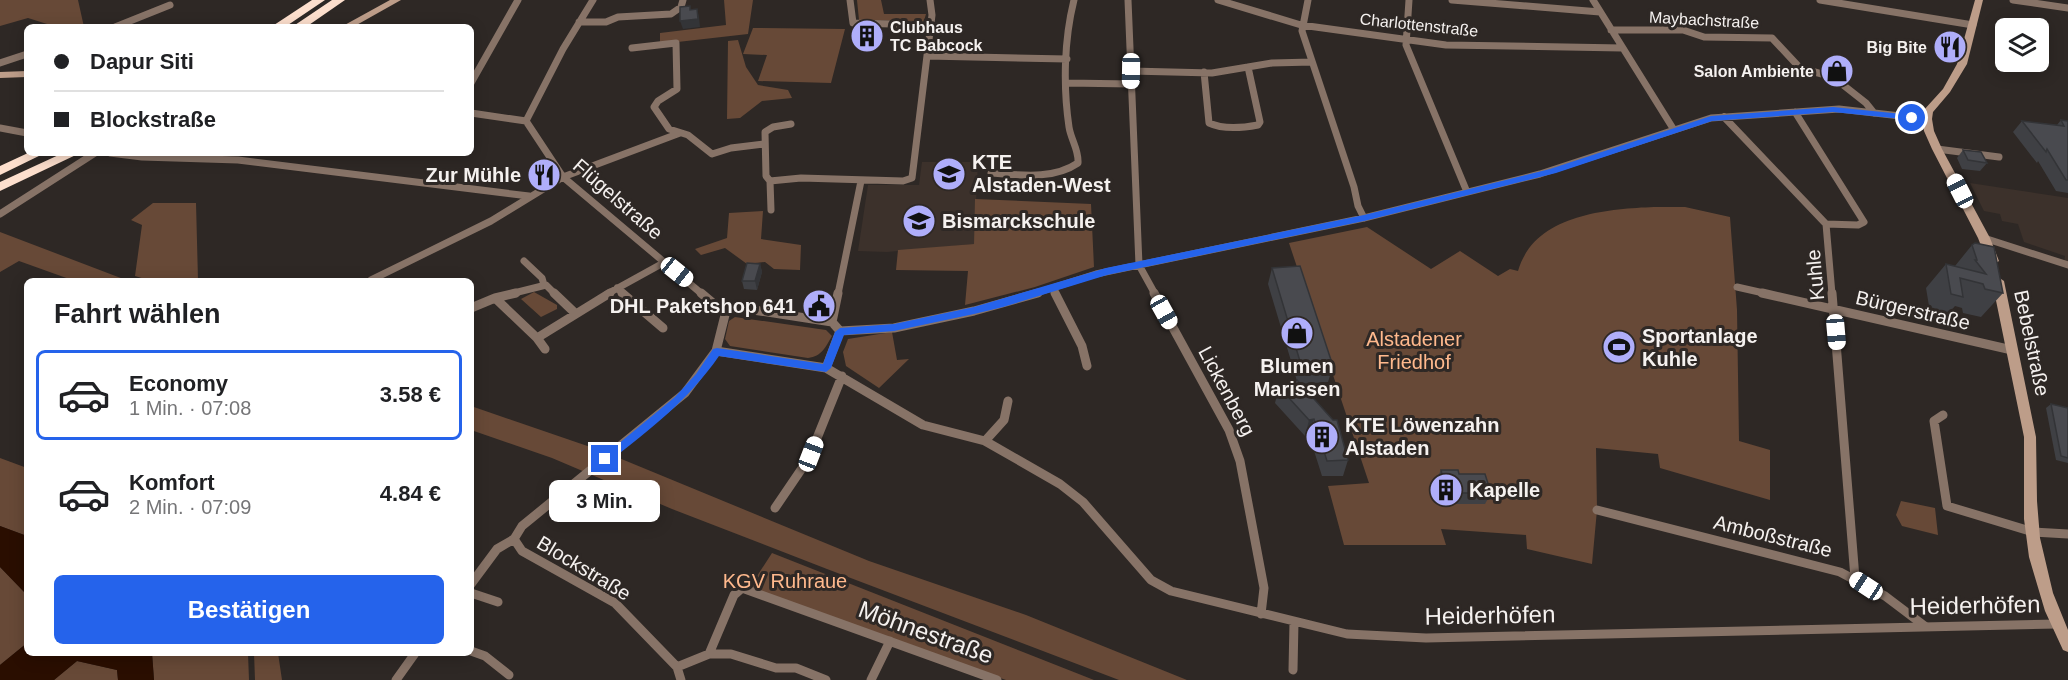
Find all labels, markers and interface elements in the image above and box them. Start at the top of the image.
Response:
street label: Maybachstraße [1648,9,1760,31]
street label: Charlottenstraße [1359,10,1479,40]
building icon: Clubhaus TC Babcock [849,18,885,54]
map controls [1995,18,2049,72]
button: layers [1995,18,2049,72]
place label: Clubhaus TC Babcock [890,19,983,54]
restaurant icon: Big Bite [1932,29,1968,65]
place label: Big Bite [1867,39,1927,56]
text: Dapur Siti [90,49,194,74]
car [1122,53,1140,89]
shop icon: Salon Ambiente [1819,53,1855,89]
place label: Salon Ambiente [1694,63,1814,80]
route start [1898,104,1925,131]
text: Blockstraße [90,107,216,132]
place label: KTE Alstaden-West [972,151,1111,196]
street label: Flügelstraße [569,154,667,244]
school or university icon: KTE Alstaden-West [931,156,967,192]
restaurant icon: Zur Mühle [526,157,562,193]
place label: Zur Mühle [425,164,521,186]
car [1944,171,1976,211]
school or university icon: Bismarckschule [901,203,937,239]
place label: Bismarckschule [942,210,1095,232]
street label: Kuhle [1802,249,1828,301]
car [657,254,697,290]
street label: Bürgerstraße [1854,286,1972,334]
public building icon: DHL Paketshop 641 [801,288,837,324]
street label: Bebelstraße [2010,288,2054,398]
car [1147,292,1181,332]
place label: DHL Paketshop 641 [610,295,796,317]
text: Fahrt wählen [54,299,221,329]
car [1825,313,1847,351]
shop icon: Blumen Marissen [1279,315,1315,351]
place label: Sportanlage Kuhle [1642,325,1758,370]
park label: Alstadener Friedhof [1366,328,1462,373]
sports icon: Sportanlage Kuhle [1601,329,1637,365]
street label: Lickenberg [1194,343,1260,439]
place label: Blumen Marissen [1254,355,1340,400]
icon: car [57,368,111,422]
text: Economy [129,371,228,396]
text: 3.58 € [380,382,441,407]
text: 1 Min. · 07:08 [129,397,251,419]
place label: KTE Löwenzahn Alstaden [1345,414,1499,459]
building icon: KTE Löwenzahn Alstaden [1304,419,1340,455]
car [796,434,826,474]
route end [591,445,618,472]
icon: car [57,467,111,521]
text: Komfort [129,470,215,495]
building icon: Kapelle [1428,472,1464,508]
place label: Kapelle [1469,479,1540,501]
callout: 3 Min. [550,480,660,522]
text: 4.84 € [380,481,441,506]
text: 3 Min. [576,490,633,512]
text: 2 Min. · 07:09 [129,496,251,518]
street label: Amboßstraße [1712,511,1834,561]
street label: Blockstraße [533,531,635,605]
car [1846,569,1886,603]
park label: KGV Ruhraue [723,570,847,592]
button: Bestätigen [54,575,444,644]
street label: Heiderhöfen [1909,590,2041,620]
street label: Möhnestraße [855,595,997,669]
street label: Heiderhöfen [1424,600,1556,630]

